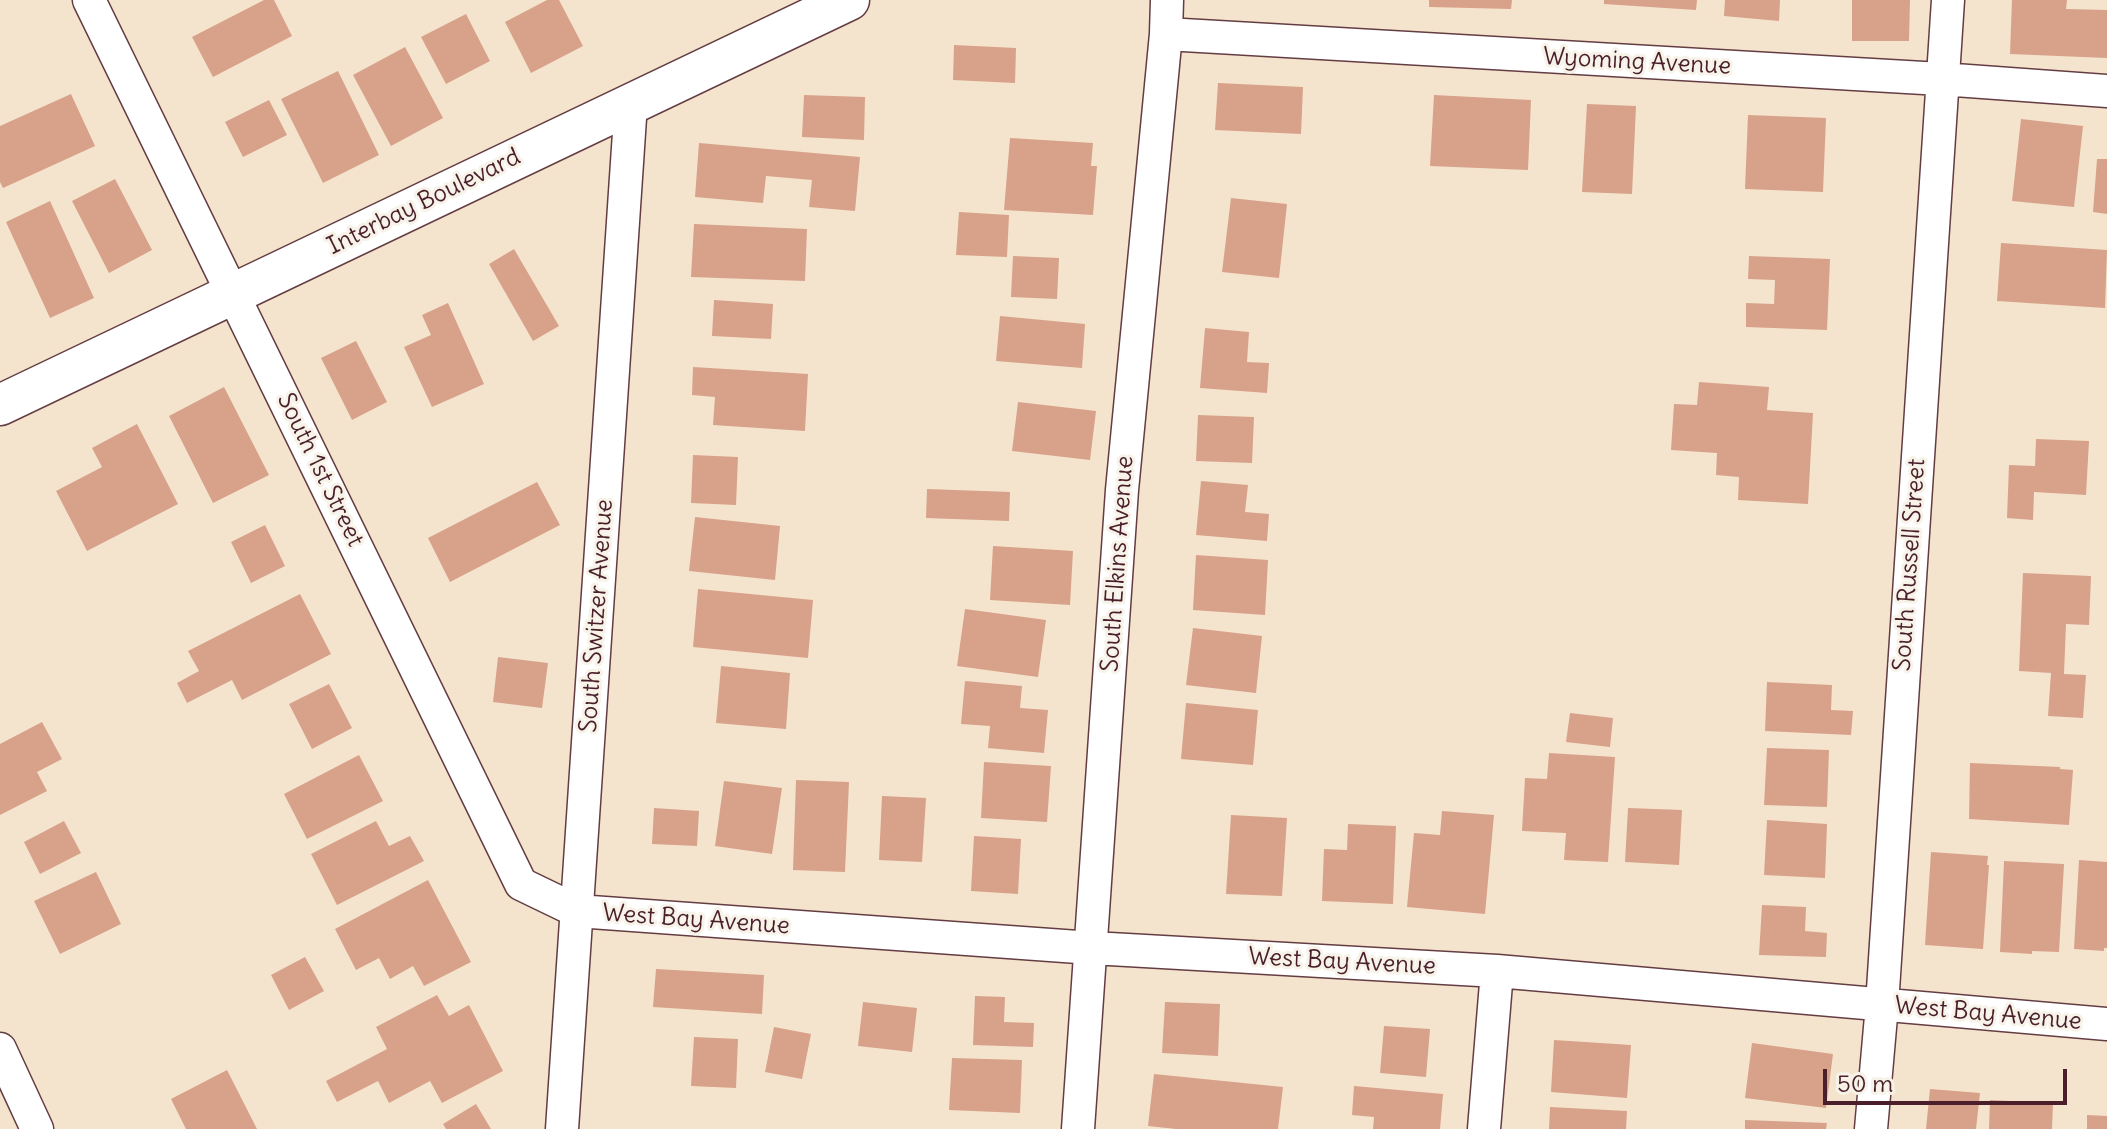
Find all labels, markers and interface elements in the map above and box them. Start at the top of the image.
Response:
street label: Wyoming Avenue [1542,43,1732,81]
street label: Interbay Boulevard [323,143,525,261]
street label: South 1st Street [270,389,370,551]
street label: South Elkins Avenue [1096,455,1140,673]
street label: South Russell Street [1888,458,1932,672]
street label: South Switzer Avenue [574,498,620,734]
street label: West Bay Avenue [601,899,791,941]
street label: West Bay Avenue [1248,943,1436,981]
street label: West Bay Avenue [1893,991,2083,1037]
scale bar [1827,1053,2071,1103]
text: 50 m [1837,1068,1893,1098]

